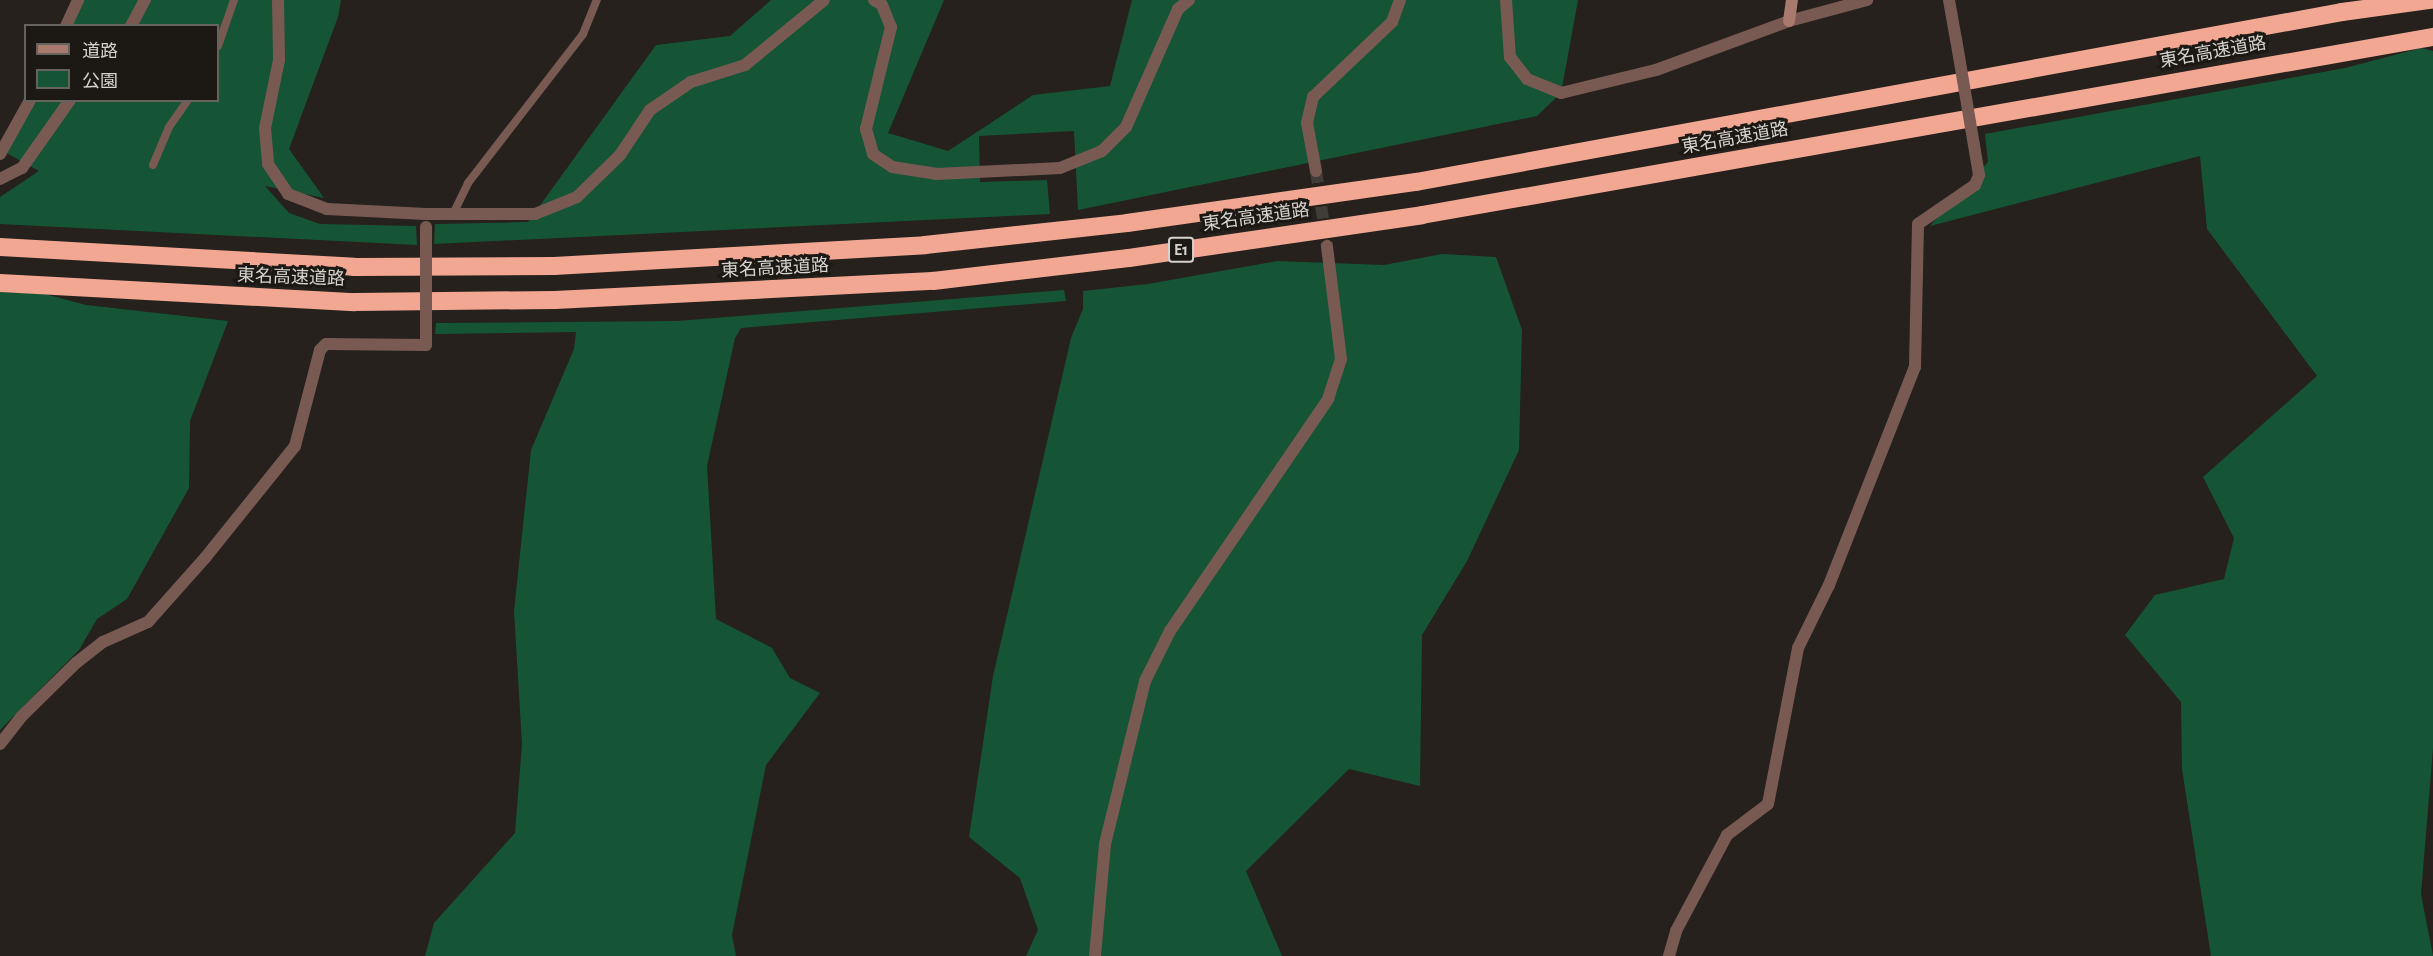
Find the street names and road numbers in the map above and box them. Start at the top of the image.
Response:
street label: 東名高速道路 [2158,33,2268,73]
street label: 東名高速道路 [1680,119,1790,159]
street label: 東名高速道路 [1201,200,1311,236]
road number: E1 [1168,237,1194,263]
street label: 東名高速道路 [721,255,829,283]
street label: 東名高速道路 [237,265,345,291]

